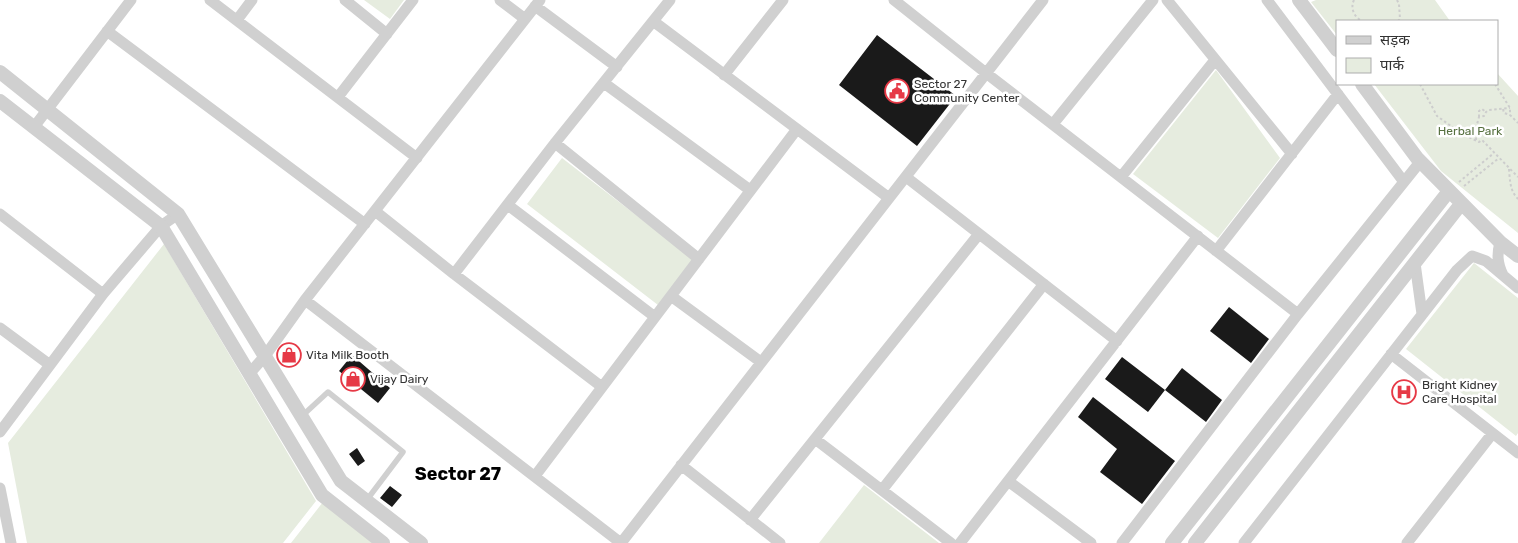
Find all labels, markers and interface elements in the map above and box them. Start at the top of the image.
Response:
legend [1336,20,1498,85]
text: सड़क [1380,31,1410,49]
text: पार्क [1380,56,1404,74]
place label: Sector 27 Community Center [914,77,1020,105]
public building icon: Sector 27 Community Center [884,78,910,104]
park label: Herbal Park [1438,124,1503,138]
shop icon: Vita Milk Booth [276,342,302,368]
place label: Vita Milk Booth [306,348,389,362]
shop icon: Vijay Dairy [340,366,366,392]
place label: Vijay Dairy [370,372,429,386]
place label: Bright Kidney Care Hospital [1422,378,1498,406]
hospital icon: Bright Kidney Care Hospital [1391,379,1417,405]
district label: Sector 27 [415,463,501,485]

